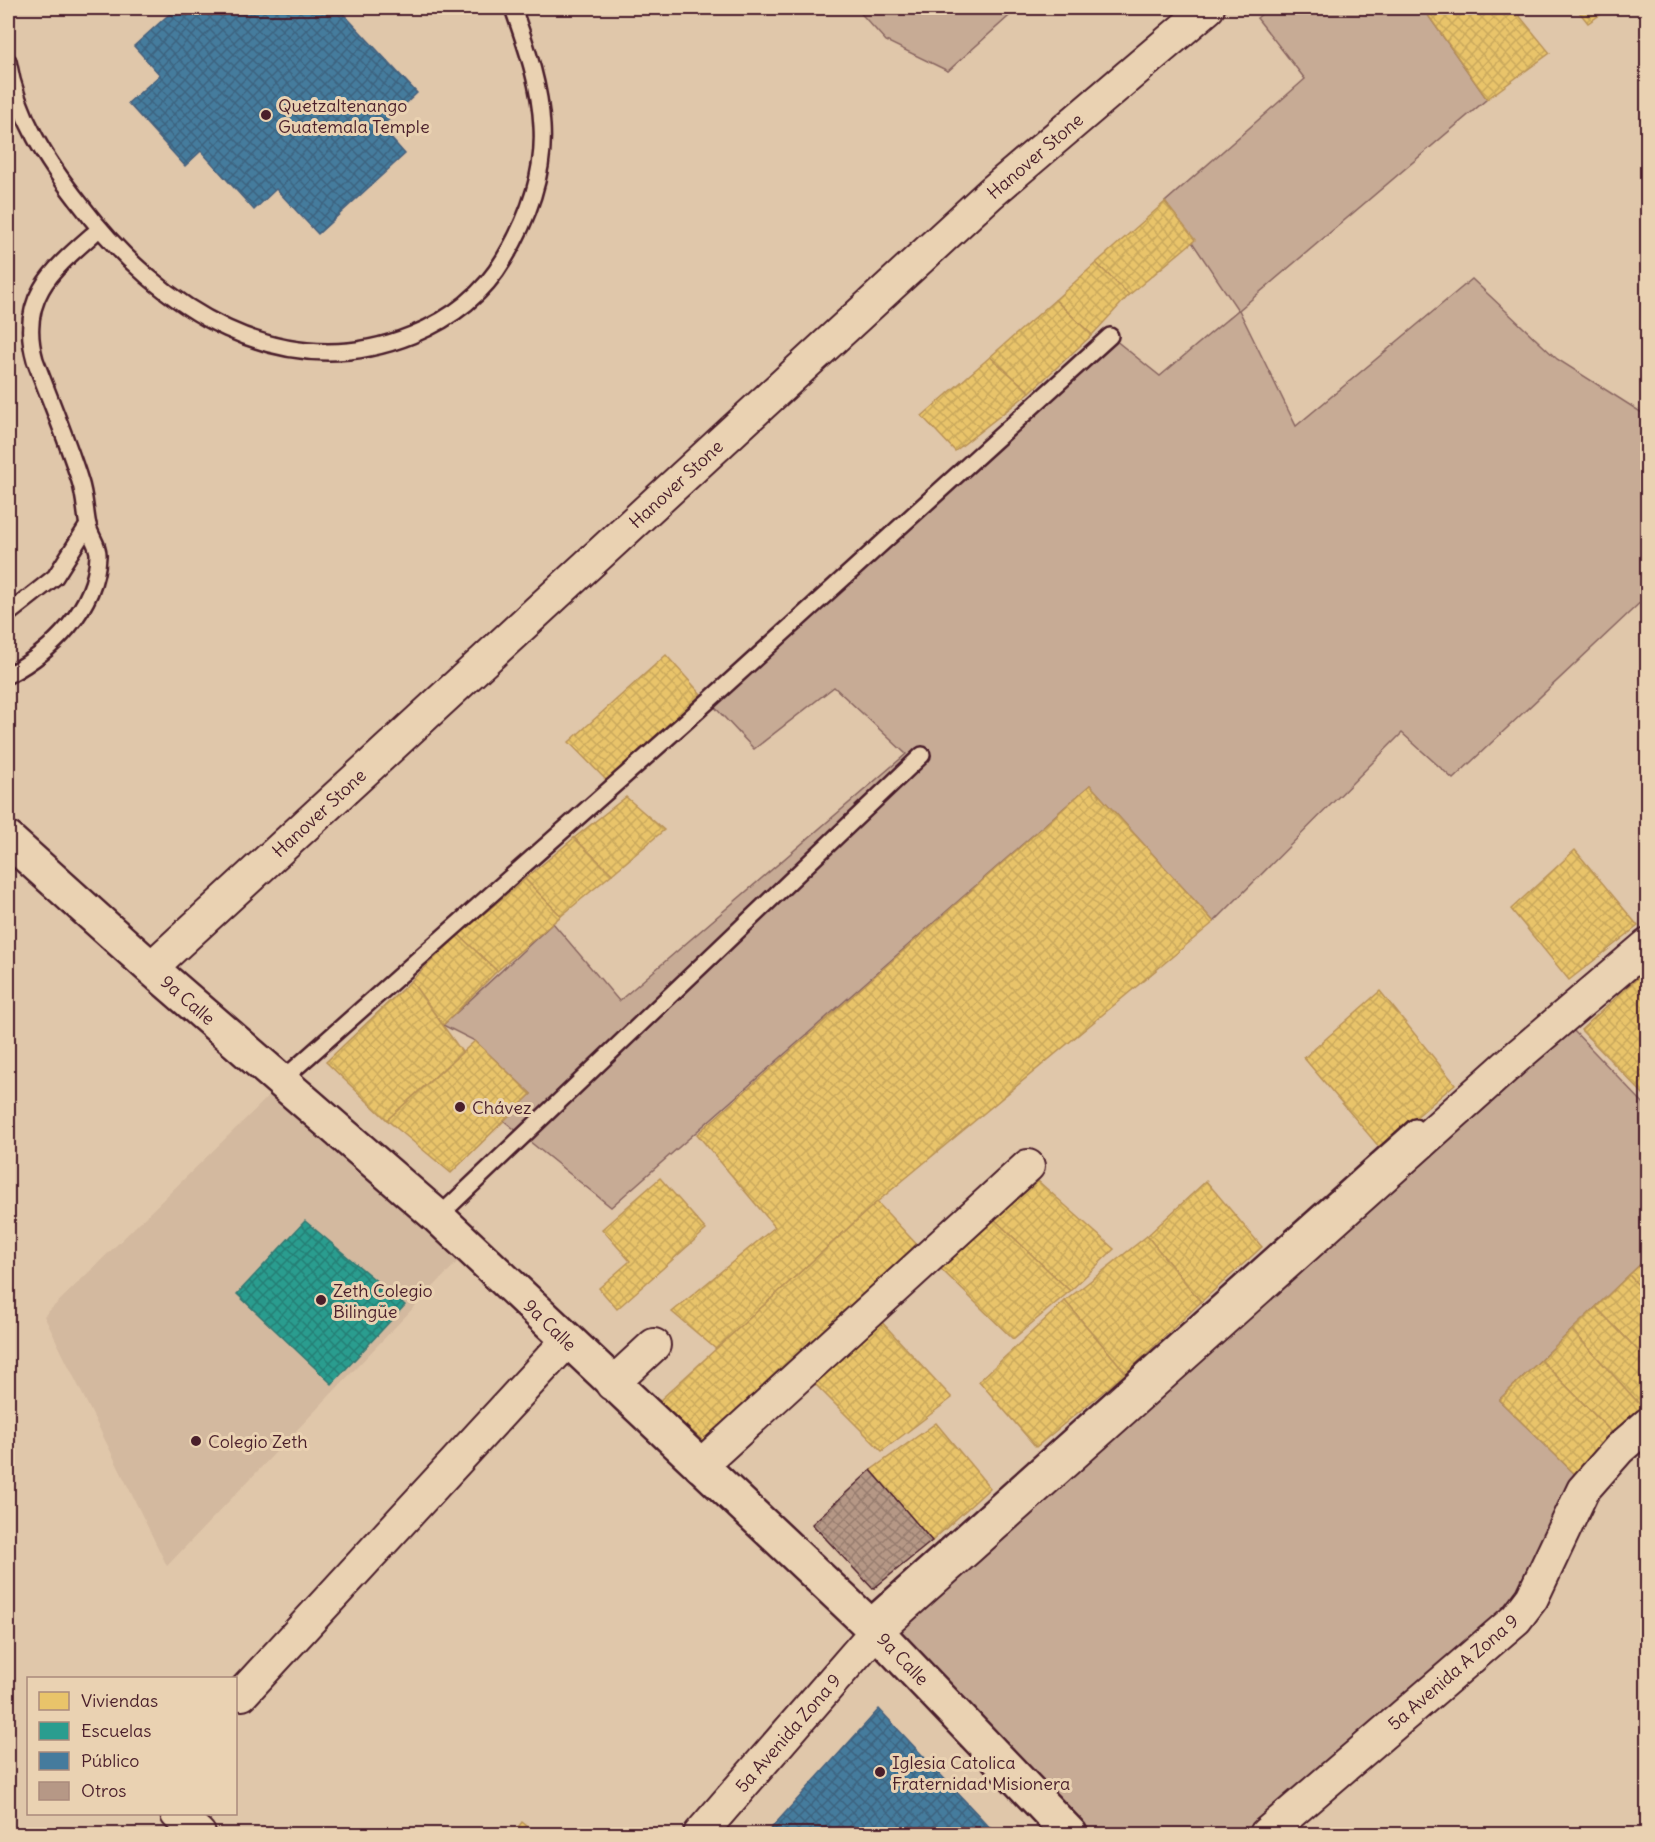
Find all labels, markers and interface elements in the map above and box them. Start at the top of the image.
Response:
place label: Quetzaltenango Guatemala Temple [278,94,430,138]
marker: Quetzaltenango Guatemala Temple [259,108,273,122]
street label: Hanover Stone [982,108,1088,204]
street label: Hanover Stone [624,435,728,533]
street label: Hanover Stone [267,764,371,862]
street label: 9a Calle [156,970,220,1030]
place label: Chávez [472,1096,532,1119]
marker: Chávez [453,1100,467,1114]
place label: Zeth Colegio Bilingüe [333,1279,433,1323]
marker: Zeth Colegio Bilingüe [314,1293,328,1307]
street label: 9a Calle [519,1294,581,1356]
place label: Colegio Zeth [208,1430,308,1453]
marker: Colegio Zeth [189,1434,203,1448]
street label: 5a Avenida A Zona 9 [1383,1609,1523,1735]
street label: 9a Calle [872,1628,934,1690]
street label: 5a Avenida Zona 9 [730,1669,846,1797]
legend [27,1677,237,1815]
text: Viviendas [81,1689,158,1712]
text: Escuelas [81,1719,152,1742]
text: Público [81,1749,139,1772]
place label: Iglesia Catolica Fraternidad Misionera [892,1751,1070,1795]
marker: Iglesia Catolica Fraternidad Misionera [873,1765,887,1779]
text: Otros [81,1779,127,1802]

